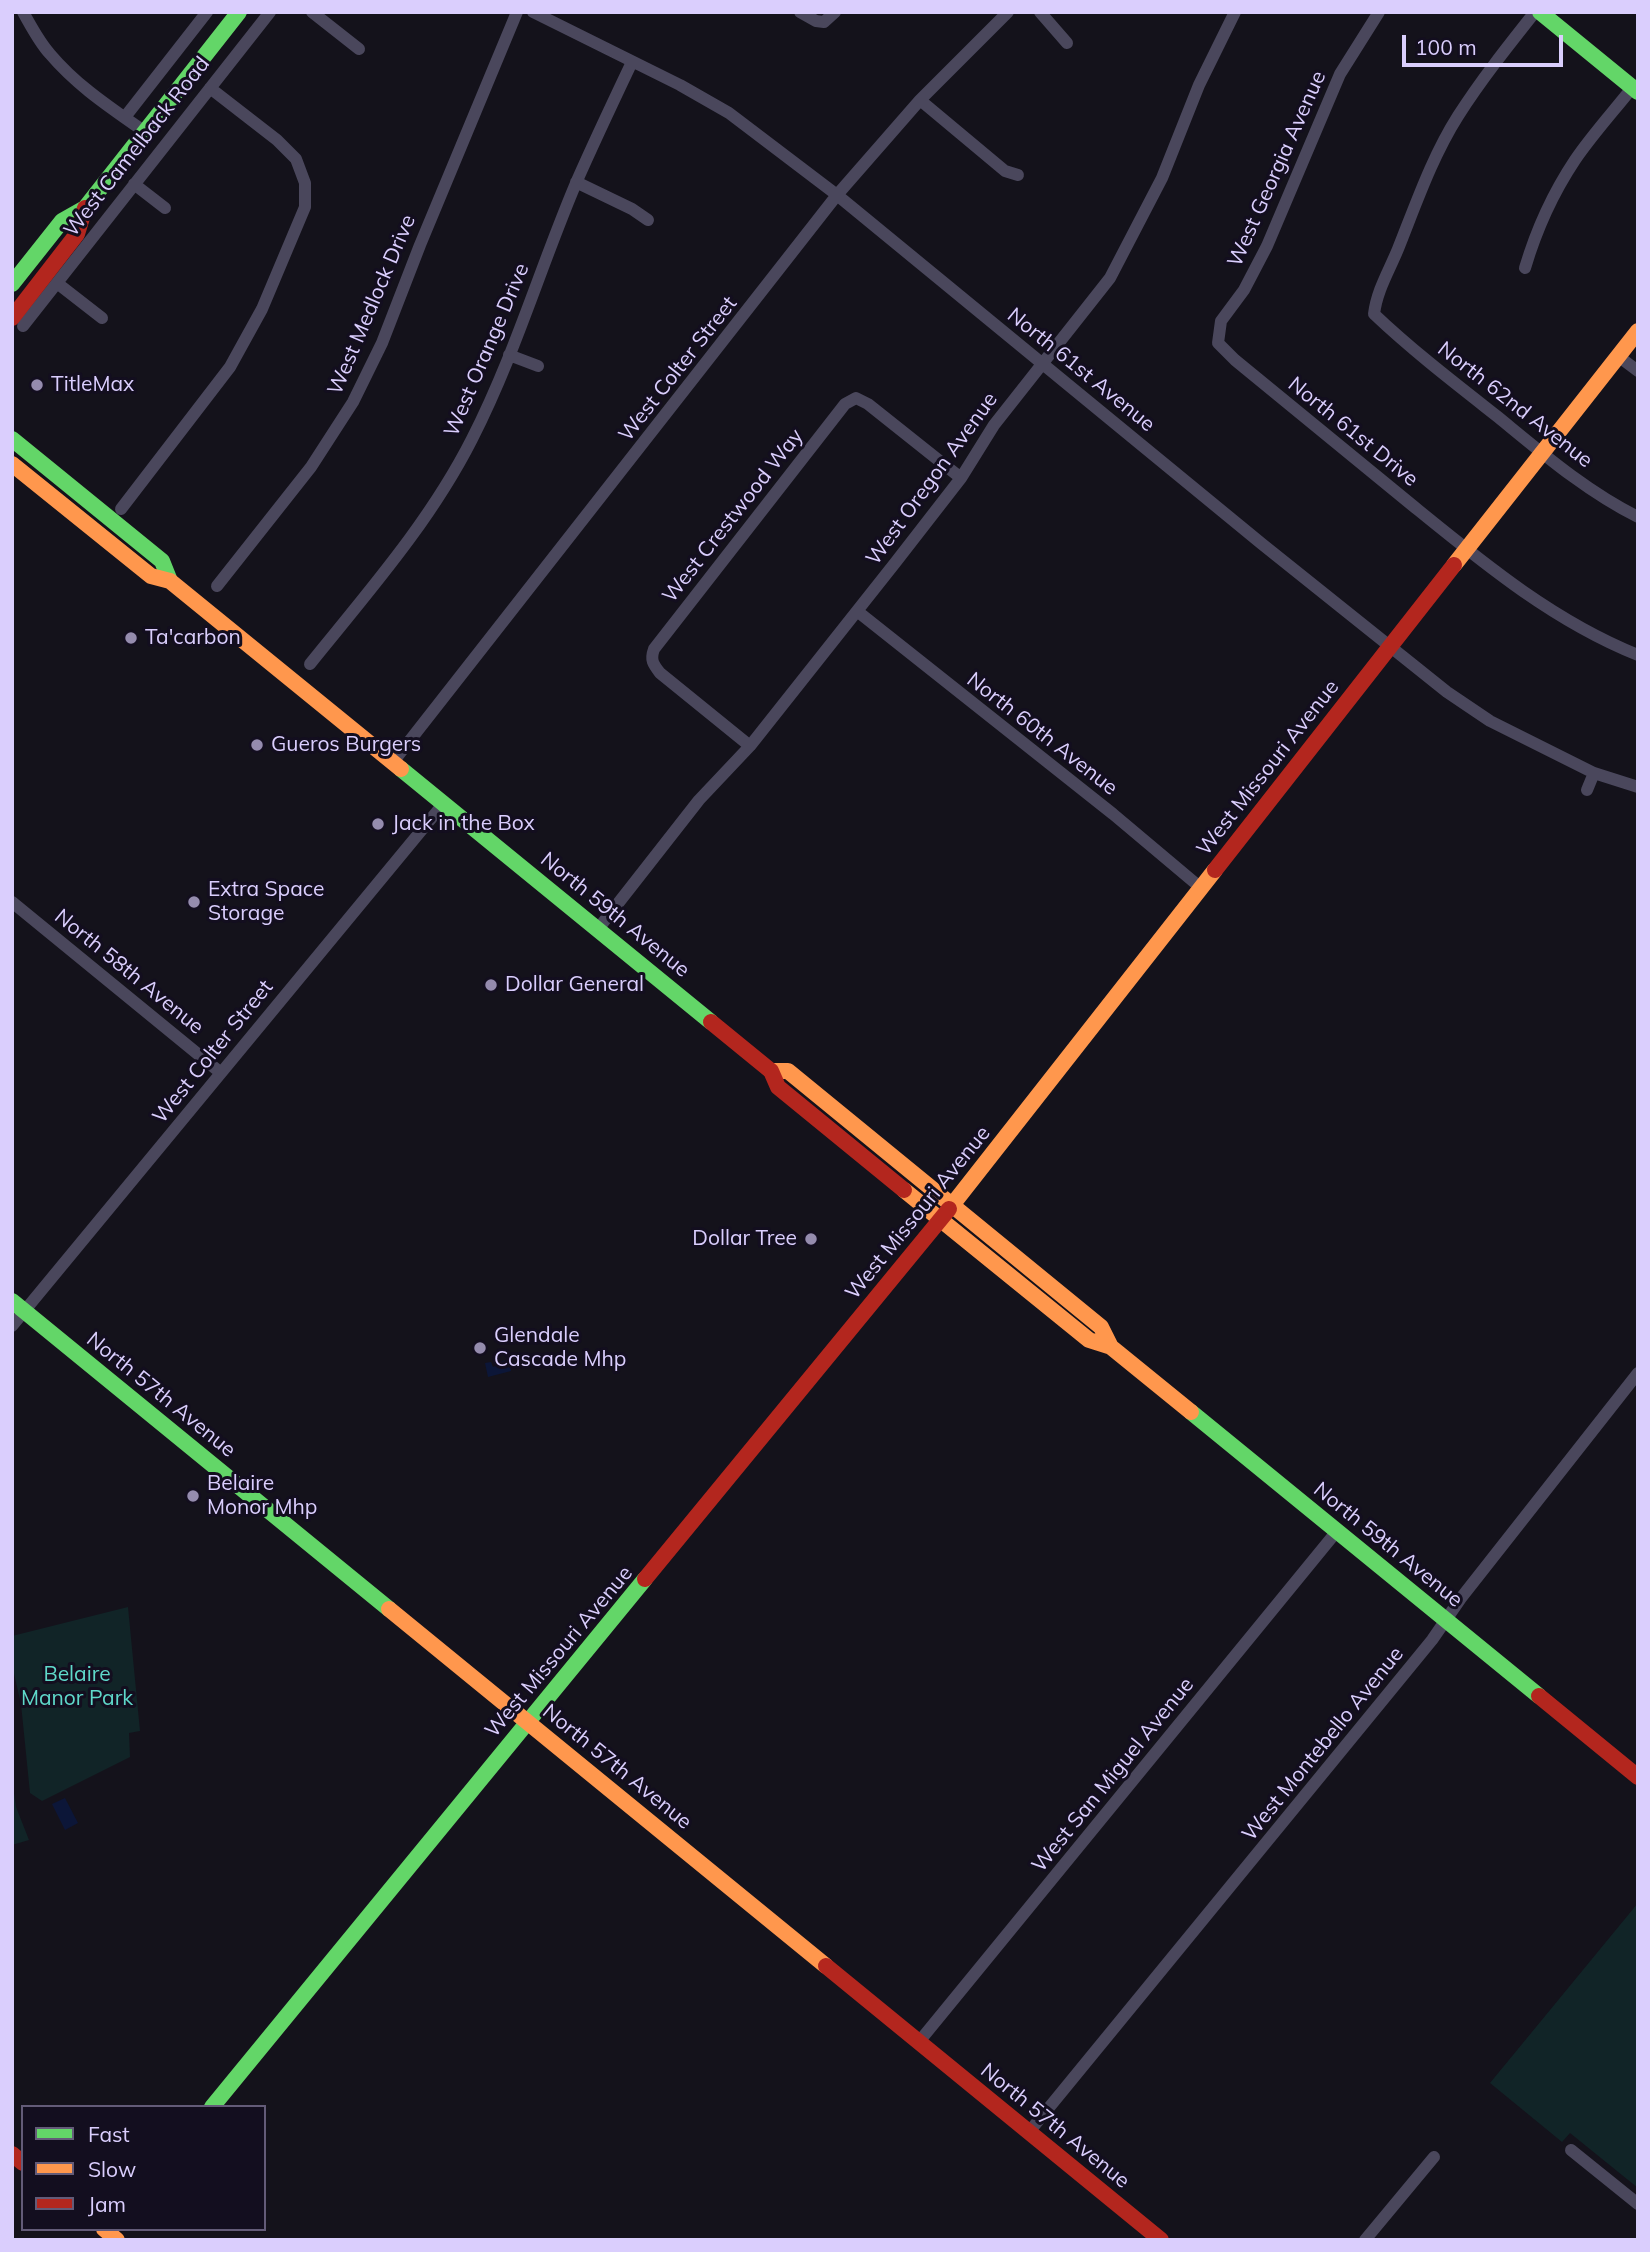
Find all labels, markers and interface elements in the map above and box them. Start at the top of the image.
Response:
scale bar [1405,21,1566,65]
text: 100 m [1415,34,1477,60]
street label: West Camelback Road [59,52,215,242]
street label: West Georgia Avenue [1222,67,1332,271]
street label: West Medlock Drive [323,211,421,399]
street label: West Orange Drive [439,260,535,440]
street label: West Colter Street [614,291,742,447]
street label: North 61st Avenue [1002,303,1160,437]
street label: North 62nd Avenue [1432,337,1598,473]
place label: TitleMax [51,372,134,398]
street label: North 61st Drive [1283,372,1423,492]
marker: TitleMax [29,377,45,393]
street label: West Oregon Avenue [861,388,1003,570]
street label: West Crestwood Way [657,424,809,608]
place label: Ta'carbon [145,625,241,651]
marker: Ta'carbon [123,630,139,646]
street label: North 60th Avenue [962,667,1122,801]
street label: West Missouri Avenue [1192,675,1344,861]
place label: Gueros Burgers [271,732,421,758]
marker: Gueros Burgers [249,737,265,753]
place label: Jack in the Box [392,811,535,837]
marker: Jack in the Box [370,816,386,832]
street label: North 59th Avenue [535,847,695,983]
place label: Extra Space Storage [208,877,324,927]
marker: Extra Space Storage [186,894,202,910]
street label: North 58th Avenue [49,904,209,1040]
place label: Dollar General [505,972,644,998]
street label: West Colter Street [147,975,279,1129]
marker: Dollar General [483,977,499,993]
street label: West Missouri Avenue [840,1121,996,1305]
place label: Dollar Tree [692,1226,797,1252]
marker: Dollar Tree [803,1231,819,1247]
place label: Glendale Cascade Mhp [494,1323,626,1373]
street label: North 57th Avenue [81,1327,241,1463]
marker: Glendale Cascade Mhp [472,1340,488,1356]
place label: Belaire Monor Mhp [207,1471,317,1521]
street label: North 59th Avenue [1308,1477,1468,1613]
marker: Belaire Monor Mhp [185,1488,201,1504]
street label: West Missouri Avenue [480,1561,638,1743]
street label: West Montebello Avenue [1237,1642,1409,1846]
park label: Belaire Manor Park [21,1662,133,1712]
street label: West San Miguel Avenue [1027,1673,1199,1877]
street label: North 57th Avenue [537,1699,697,1835]
street label: North 57th Avenue [975,2058,1135,2194]
legend [21,2105,266,2231]
text: Fast [88,2121,130,2147]
text: Slow [88,2156,136,2182]
text: Jam [88,2191,126,2217]

